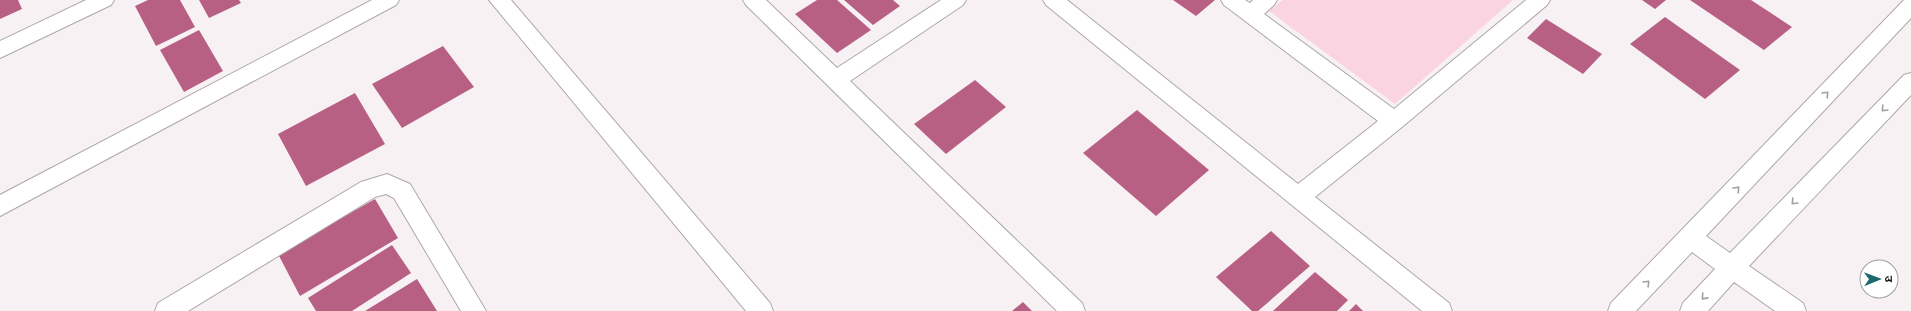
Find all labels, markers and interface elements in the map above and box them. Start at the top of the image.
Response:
one-way arrow [1822,91,1829,99]
one-way arrow [1881,104,1889,112]
one-way arrow [1732,186,1740,194]
one-way arrow [1791,197,1799,205]
north arrow [1859,259,1899,299]
text: उ [1882,276,1895,283]
one-way arrow [1643,280,1650,288]
one-way arrow [1702,292,1709,300]

